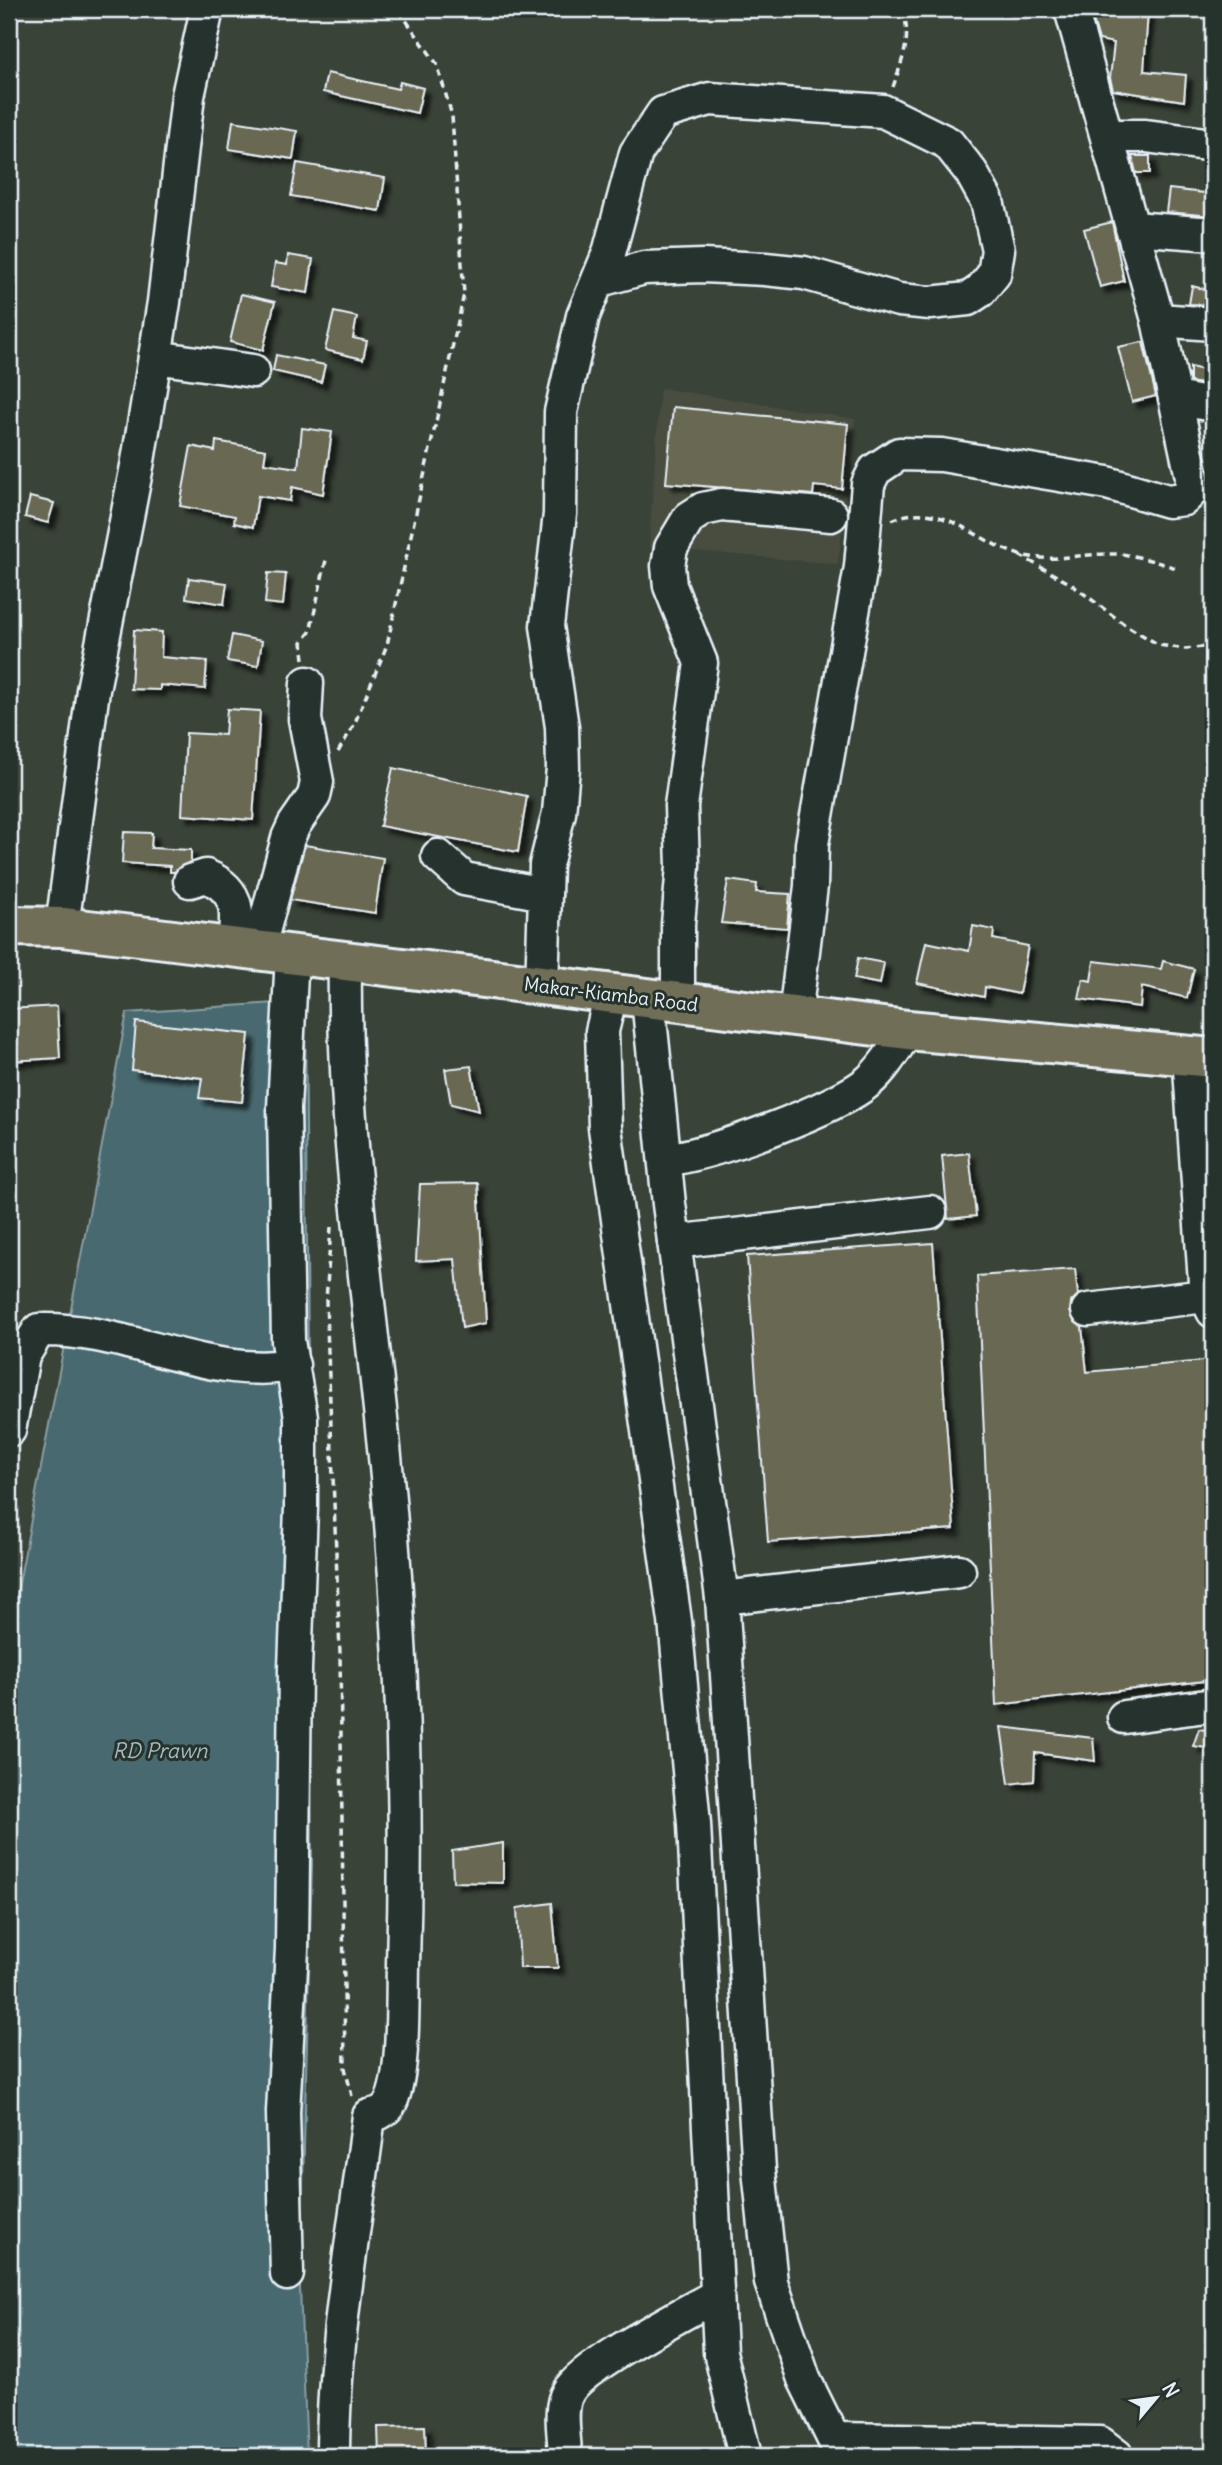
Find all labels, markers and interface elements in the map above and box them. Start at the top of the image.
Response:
street label: Makar-Kiamba Road [523,971,699,1017]
water label: RD Prawn [113,1737,208,1764]
north arrow [1120,2364,1190,2434]
text: N [1157,2378,1185,2401]

